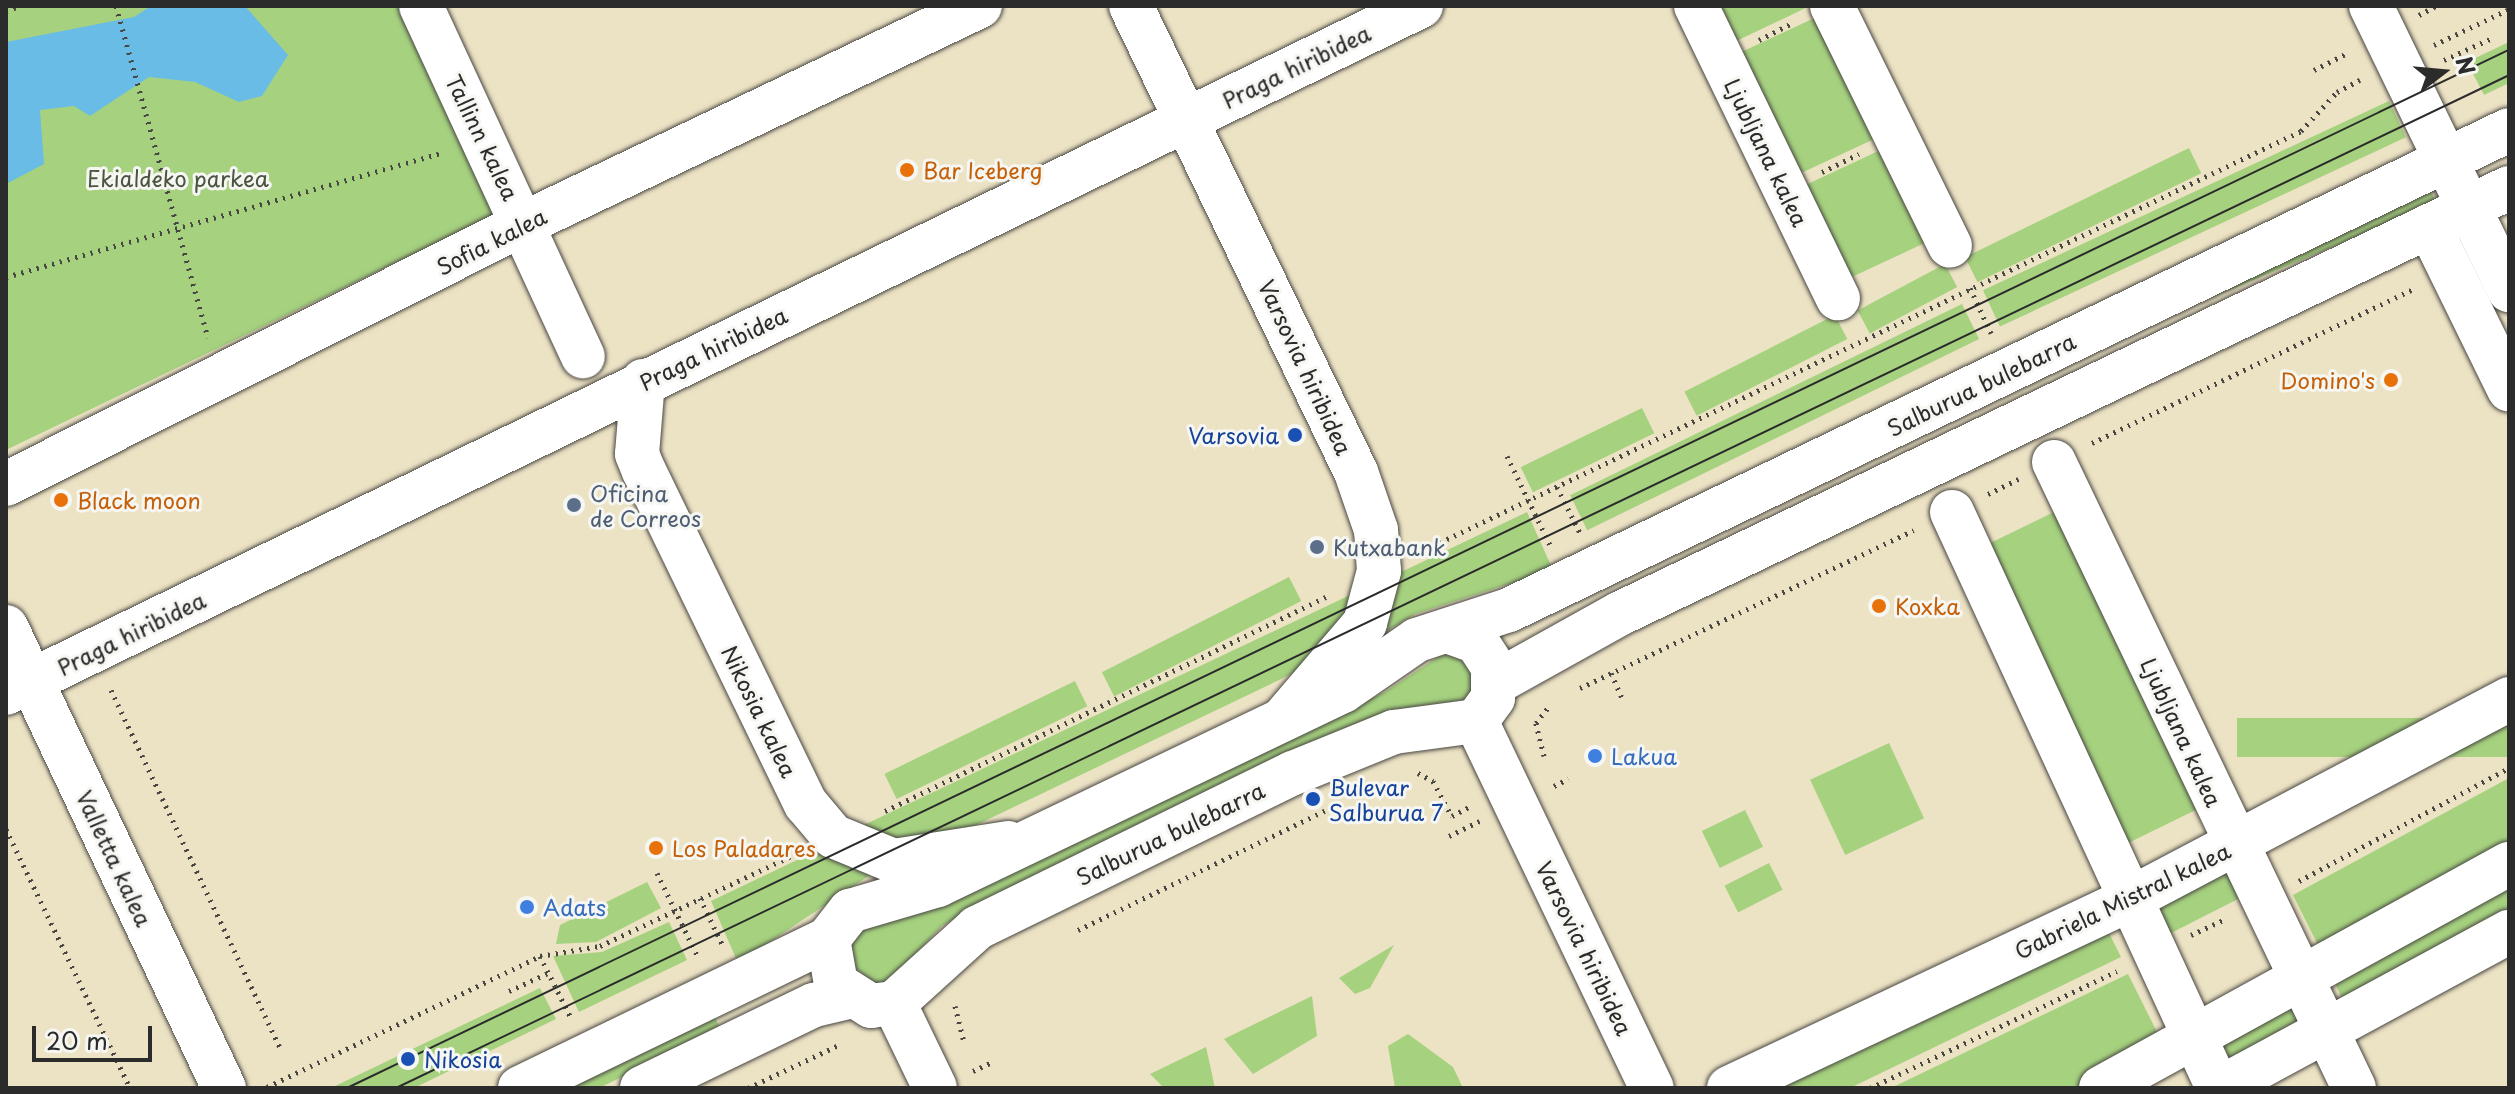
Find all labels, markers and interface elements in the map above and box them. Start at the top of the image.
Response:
street label: Praga hiribidea [1218,19,1374,113]
north arrow [2403,32,2483,112]
text: N [2448,52,2485,78]
street label: Tallinn kalea [441,70,525,204]
street label: Ljubljana kalea [1719,73,1815,231]
place label: Bar Iceberg [923,157,1043,183]
marker: Bar Iceberg [898,161,916,179]
park label: Ekialdeko parkea [86,165,270,191]
street label: Sofia kalea [432,202,550,280]
street label: Varsovia hiribidea [1254,276,1358,458]
street label: Praga hiribidea [635,301,791,395]
street label: Salburua bulebarra [1883,327,2079,441]
place label: Domino's [2281,367,2375,393]
marker: Domino's [2382,371,2400,389]
place label: Varsovia [1189,422,1279,448]
marker: Varsovia [1286,426,1304,444]
place label: Oficina de Correos [590,479,703,530]
place label: Black moon [77,487,201,513]
marker: Black moon [52,491,70,509]
marker: Oficina de Correos [565,496,583,514]
place label: Kutxabank [1333,534,1446,560]
marker: Kutxabank [1308,538,1326,556]
street label: Praga hiribidea [53,586,209,680]
place label: Koxka [1895,593,1960,619]
marker: Koxka [1870,597,1888,615]
street label: Nikosia kalea [717,641,803,781]
street label: Ljubljana kalea [2136,653,2228,811]
place label: Lakua [1611,743,1677,769]
marker: Lakua [1586,747,1604,765]
place label: Bulevar Salburua 7 [1329,773,1444,824]
street label: Salburua bulebarra [1072,776,1268,890]
street label: Valletta kalea [72,786,158,930]
marker: Bulevar Salburua 7 [1304,790,1322,808]
place label: Los Paladares [672,835,817,861]
street label: Gabriela Mistral kalea [2009,836,2235,964]
marker: Los Paladares [647,839,665,857]
street label: Varsovia hiribidea [1532,857,1638,1039]
place label: Adats [543,894,606,920]
marker: Adats [518,898,536,916]
scale bar [36,1010,156,1060]
text: 20 m [46,1022,108,1058]
place label: Nikosia [424,1046,502,1072]
marker: Nikosia [399,1050,417,1068]

